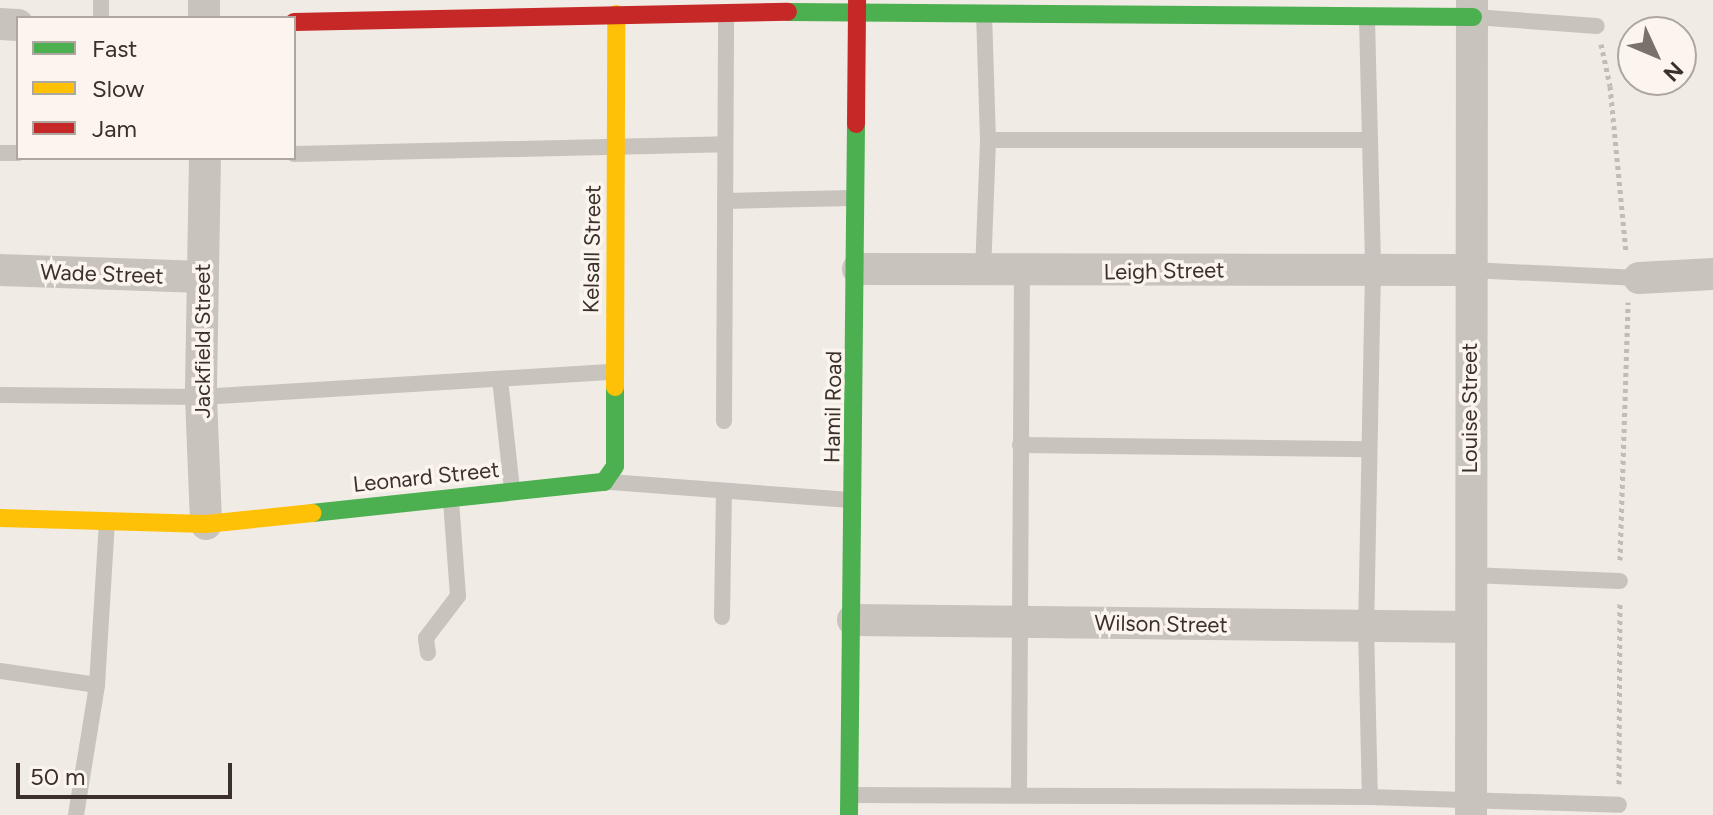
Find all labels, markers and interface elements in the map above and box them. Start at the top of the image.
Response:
legend [16,16,296,160]
north arrow [1617,16,1697,96]
text: Fast [92,34,137,63]
text: N [1658,56,1689,87]
text: Slow [92,74,144,103]
text: Jam [92,114,137,143]
street label: Kelsall Street [578,185,606,313]
street label: Leigh Street [1103,257,1225,285]
street label: Wade Street [40,259,164,289]
street label: Jackfield Street [190,263,216,419]
street label: Louise Street [1457,343,1483,473]
street label: Hamil Road [819,351,847,463]
street label: Leonard Street [351,456,501,498]
street label: Wilson Street [1094,610,1228,638]
scale bar [20,747,236,797]
text: 50 m [30,762,86,791]

